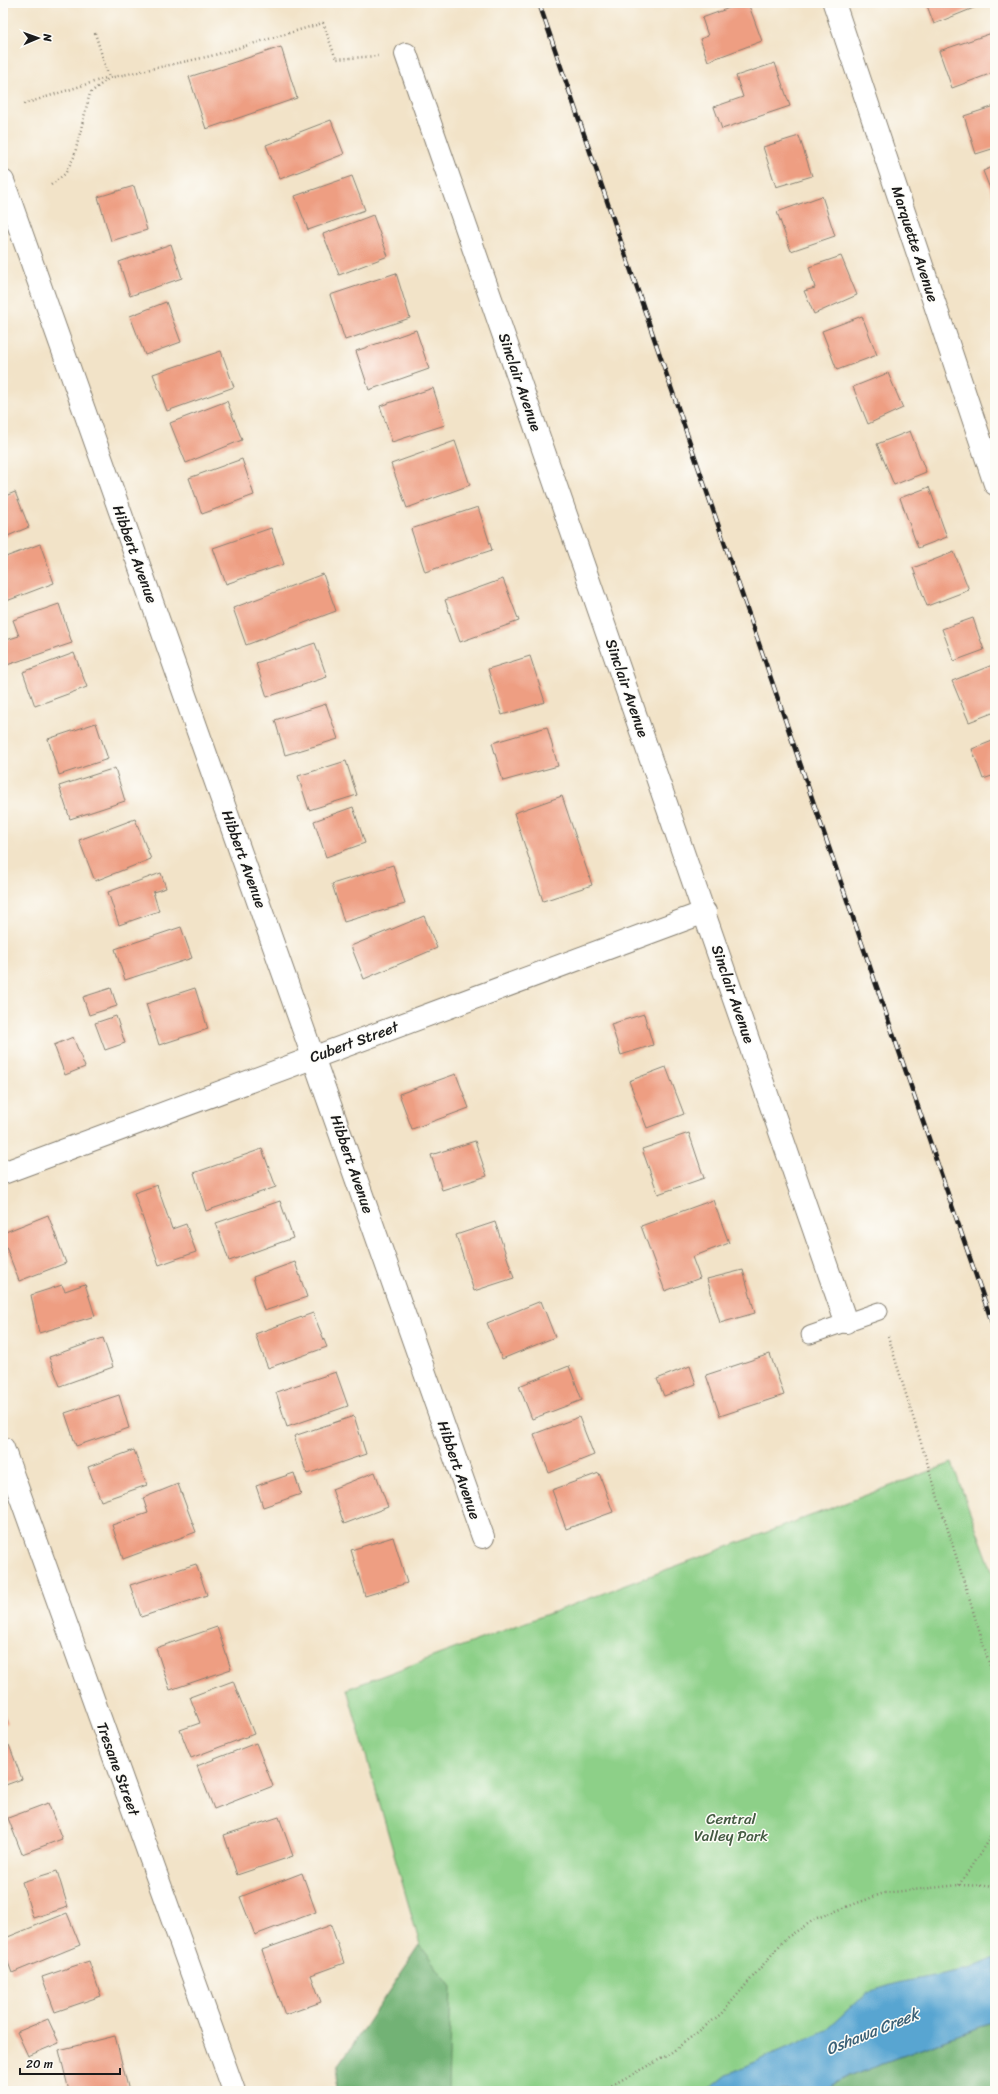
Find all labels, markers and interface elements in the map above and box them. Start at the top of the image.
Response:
north arrow [18,18,58,58]
text: N [38,33,57,42]
street label: Marquette Avenue [884,183,946,306]
street label: Sinclair Avenue [491,329,549,435]
street label: Hibbert Avenue [105,501,165,607]
street label: Sinclair Avenue [598,635,656,741]
street label: Hibbert Avenue [214,806,274,912]
street label: Sinclair Avenue [704,941,762,1047]
street label: Cubert Street [306,1014,403,1070]
street label: Hibbert Avenue [323,1111,381,1217]
street label: Hibbert Avenue [430,1417,488,1523]
street label: Tresane Street [89,1718,147,1820]
park label: Central Valley Park [694,1806,768,1849]
water label: Oshawa Creek [821,1999,926,2063]
scale bar [20,2050,120,2076]
text: 20 m [26,2053,53,2075]

